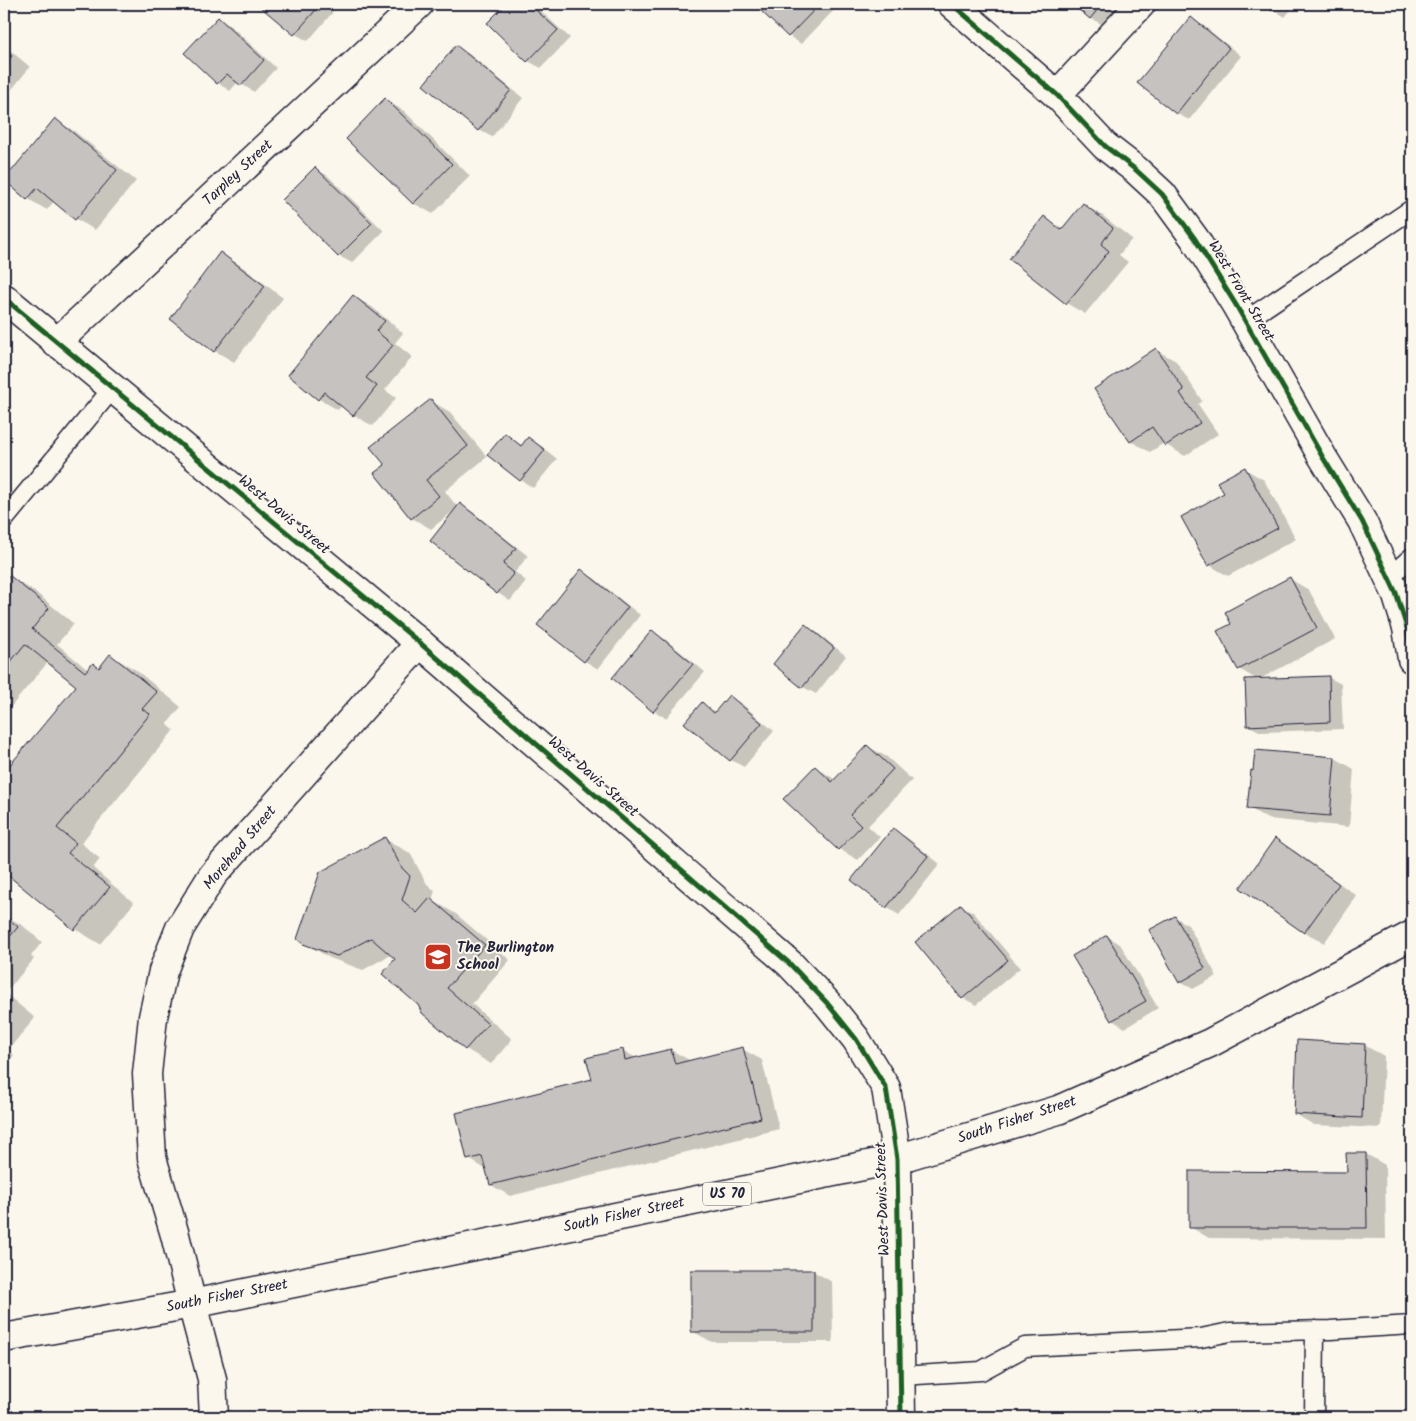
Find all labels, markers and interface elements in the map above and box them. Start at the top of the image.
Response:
street label: Tarpley Street [197,134,279,212]
street label: West Front Street [1201,236,1281,346]
street label: West Davis Street [233,469,335,561]
street label: West Davis Street [542,731,644,823]
street label: Morehead Street [197,800,283,895]
place label: The Burlington School [457,936,554,977]
school or university icon: The Burlington School [423,942,453,972]
street label: South Fisher Street [955,1089,1080,1150]
street label: West Davis Street [869,1142,897,1256]
road number: US 70 [703,1182,751,1206]
street label: South Fisher Street [561,1190,687,1240]
street label: South Fisher Street [164,1272,290,1320]

